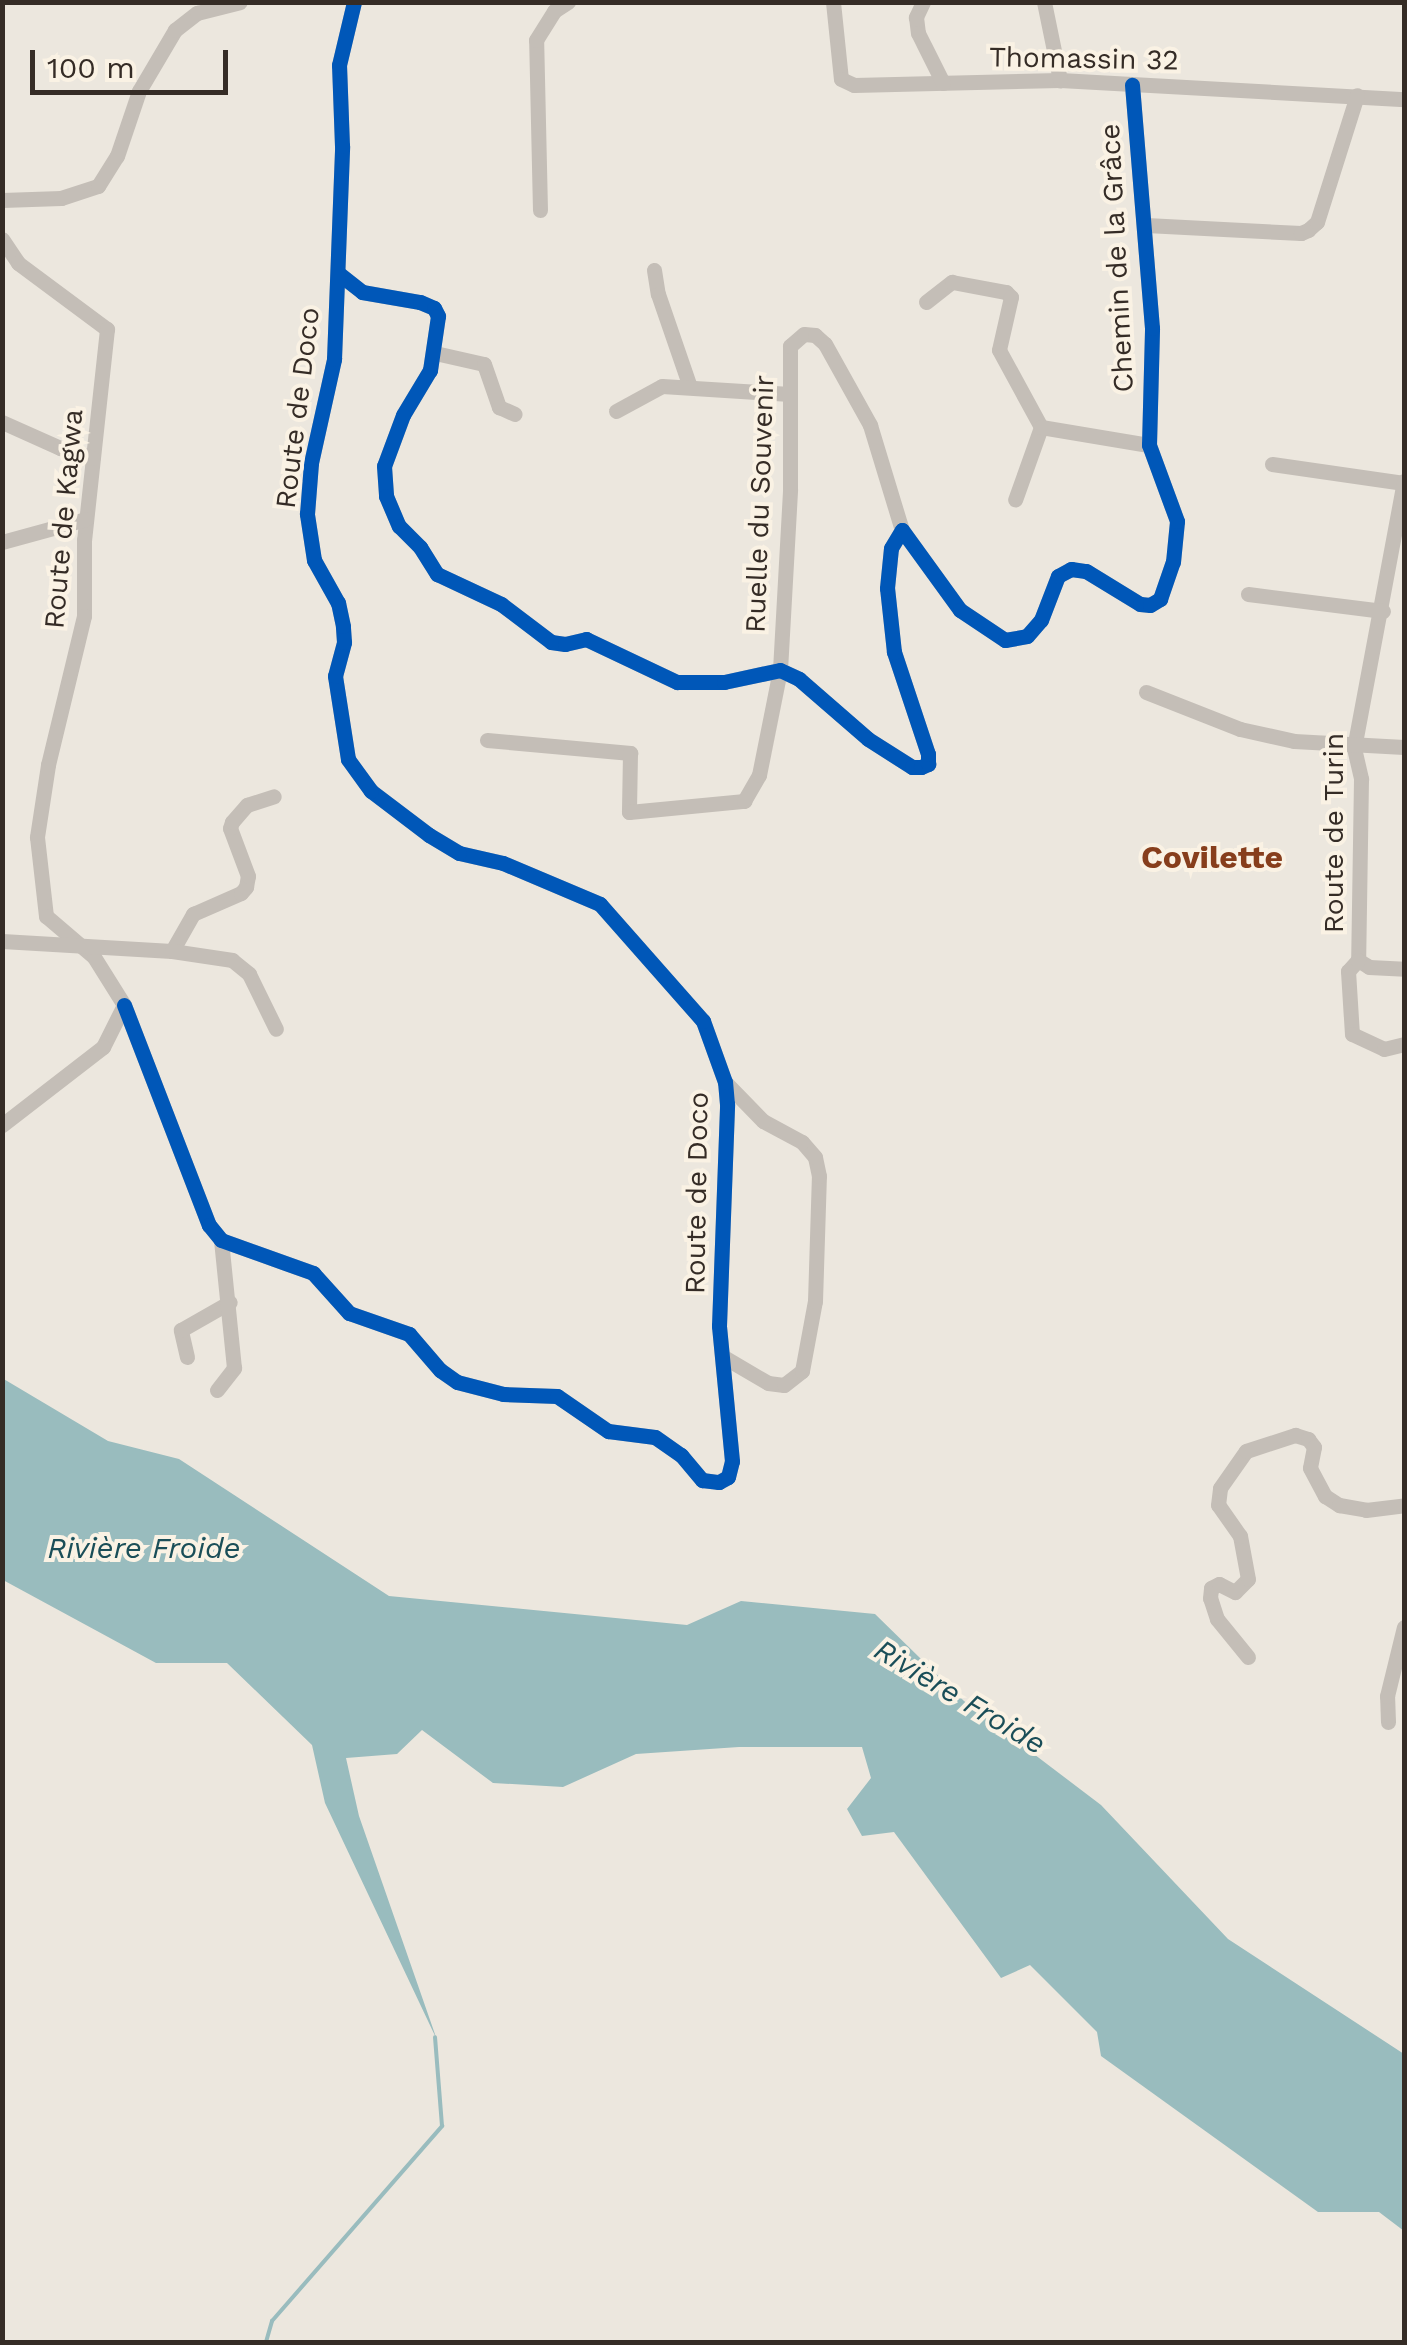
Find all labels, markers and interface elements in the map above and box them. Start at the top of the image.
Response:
scale bar [35,30,232,92]
street label: Thomassin 32 [989,41,1179,77]
text: 100 m [47,50,135,85]
street label: Chemin de la Grâce [1093,122,1141,394]
street label: Route de Doco [269,306,327,510]
street label: Ruelle du Souvenir [739,375,781,633]
street label: Route de Kagwa [38,408,90,630]
street label: Route de Turin [1317,732,1351,934]
district label: Covilette [1141,838,1283,876]
street label: Route de Doco [678,1092,716,1294]
water label: Rivière Froide [47,1530,241,1566]
water label: Rivière Froide [868,1632,1052,1762]

